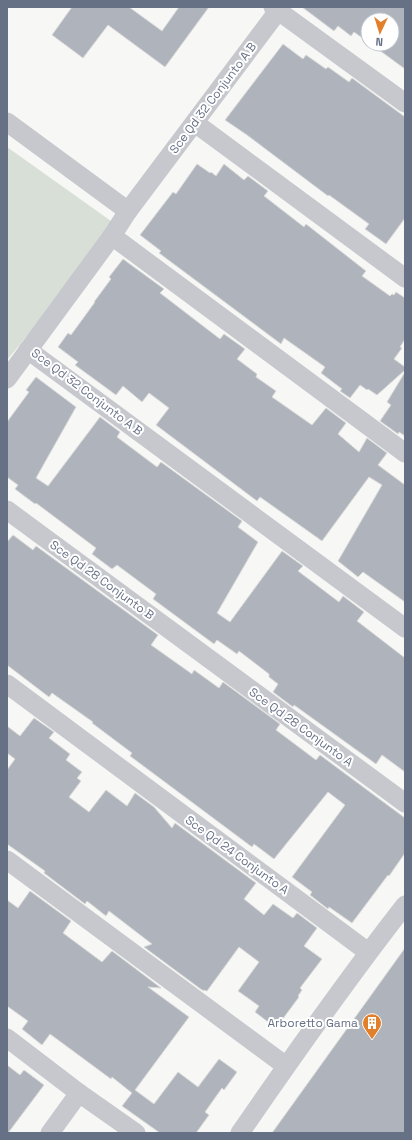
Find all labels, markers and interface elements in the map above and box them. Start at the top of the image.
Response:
north arrow [360,12,400,52]
text: N [375,35,383,49]
street label: Sce Qd 32 Conjunto A B [166,39,260,157]
street label: Sce Qd 32 Conjunto A B [28,345,146,439]
street label: Sce Qd 28 Conjunto B [47,537,157,623]
street label: Sce Qd 28 Conjunto A [246,684,356,770]
street label: Sce Qd 24 Conjunto A [182,812,292,898]
building icon: Arboretto Gama [361,1012,383,1040]
place label: Arboretto Gama [267,1015,358,1031]

